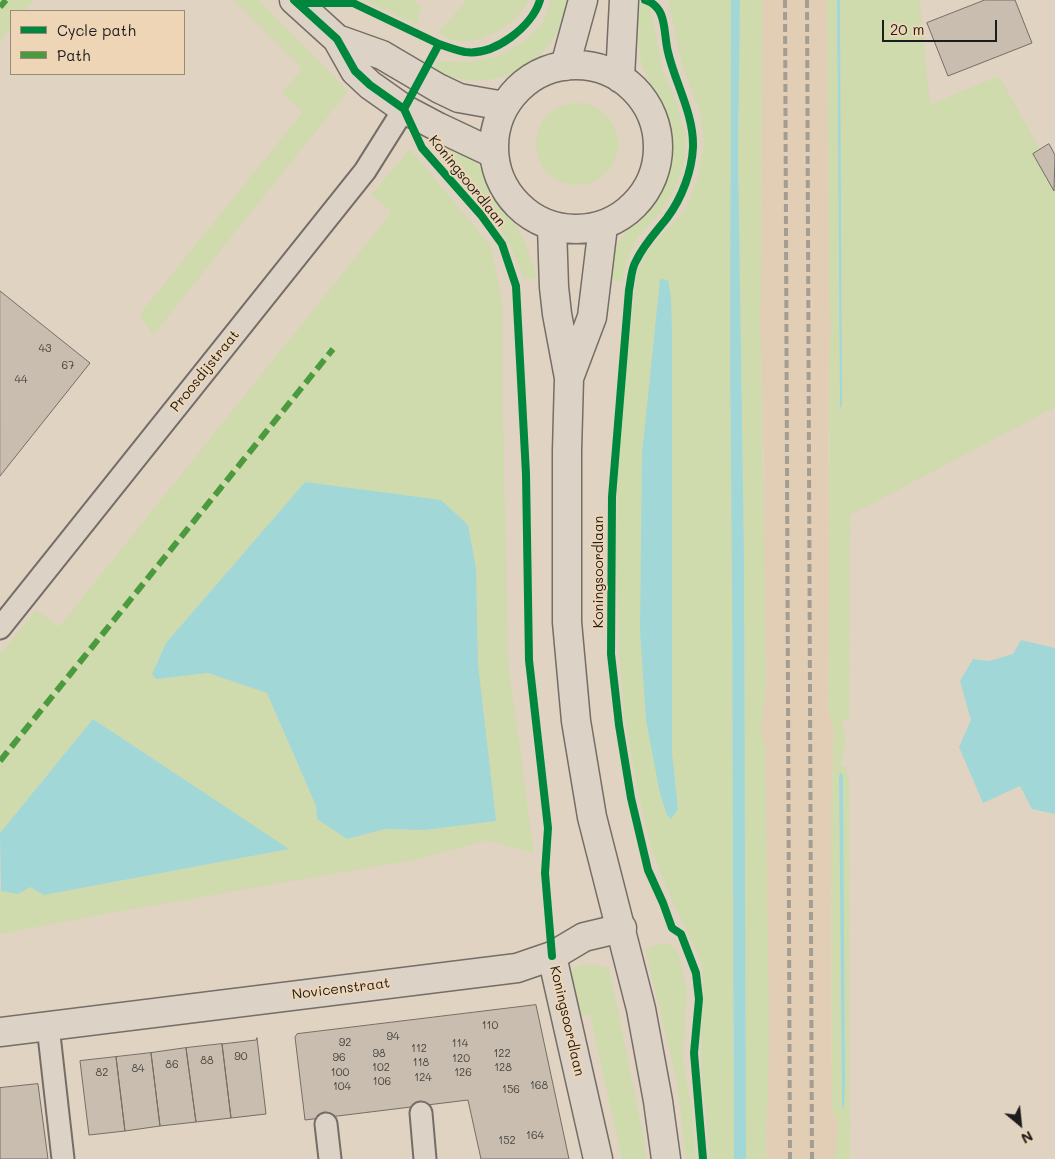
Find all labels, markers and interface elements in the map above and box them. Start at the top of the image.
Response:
legend [10,10,185,75]
scale bar [885,10,1000,42]
text: 20 m [890,19,924,39]
text: Cycle path [57,20,136,40]
text: Path [57,45,91,65]
street label: Koningsoordlaan [425,132,509,230]
street label: Proosdijstraat [167,327,243,415]
house number: 43 [39,342,51,356]
house number: 67 [62,359,74,373]
house number: 44 [15,373,27,387]
street label: Koningsoordlaan [591,516,607,628]
street label: Koningsoordlaan [546,964,588,1078]
street label: Novicenstraat [291,975,391,1003]
house number: 110 [482,1019,498,1033]
house number: 94 [387,1030,399,1044]
house number: 92 [339,1036,351,1050]
house number: 114 [452,1037,468,1051]
house number: 112 [411,1042,427,1056]
house number: 98 [372,1047,386,1061]
house number: 122 [493,1047,511,1061]
house number: 90 [234,1050,248,1064]
house number: 96 [332,1051,346,1065]
house number: 120 [452,1052,470,1066]
house number: 88 [200,1054,214,1068]
house number: 118 [413,1056,429,1070]
house number: 86 [165,1058,179,1072]
house number: 102 [372,1061,390,1075]
house number: 128 [494,1061,512,1075]
house number: 84 [131,1062,145,1076]
house number: 82 [96,1066,108,1080]
house number: 100 [331,1066,349,1080]
house number: 126 [454,1066,472,1080]
house number: 124 [414,1071,432,1085]
house number: 106 [373,1075,391,1089]
house number: 168 [530,1079,548,1093]
house number: 104 [333,1080,351,1094]
house number: 156 [502,1083,520,1097]
north arrow [995,1099,1045,1149]
text: N [1018,1127,1036,1149]
house number: 164 [526,1129,544,1143]
house number: 152 [498,1134,516,1148]

